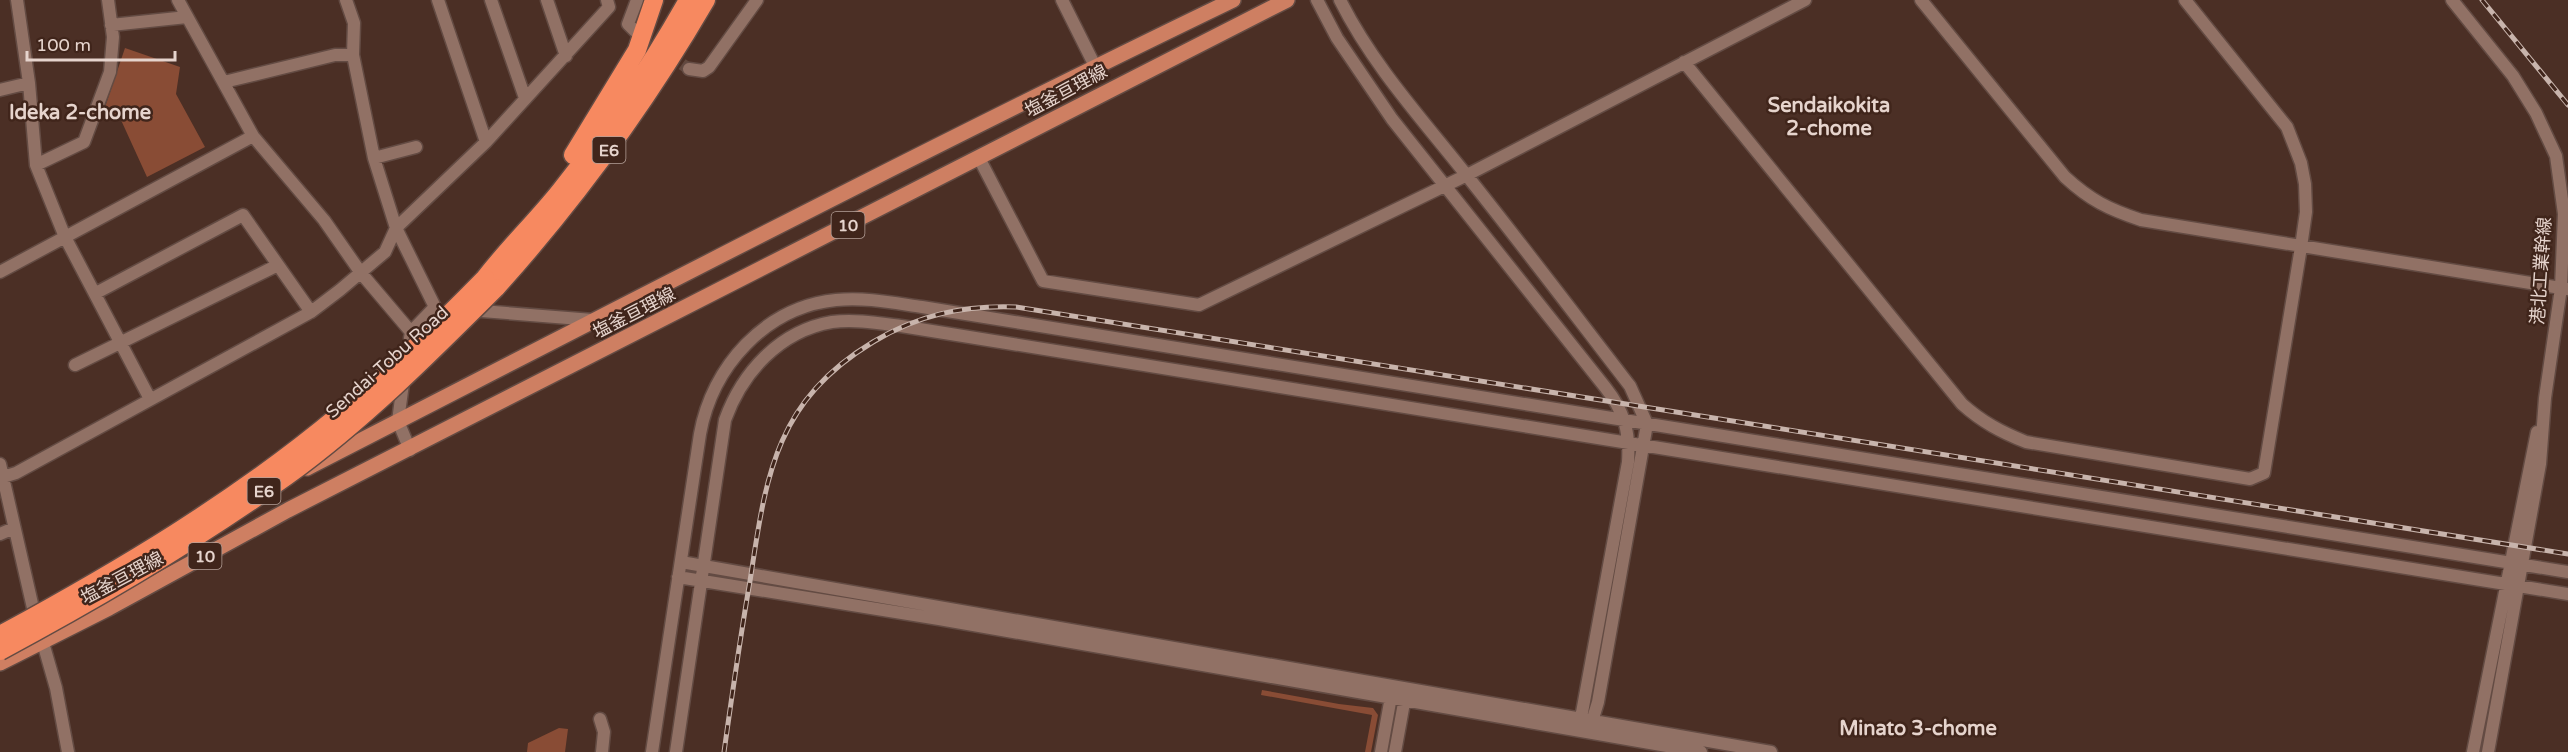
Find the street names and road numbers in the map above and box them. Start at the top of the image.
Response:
street label: 塩釜亘理線 [1021,60,1111,122]
road number: E6 [592,137,626,163]
road number: 10 [832,212,864,238]
street label: 港北工業幹線 [2526,216,2556,326]
street label: 塩釜亘理線 [589,283,679,343]
street label: Sendai-Tobu Road [321,301,453,423]
road number: E6 [248,478,280,504]
road number: 10 [188,543,222,569]
street label: 塩釜亘理線 [77,547,167,609]

